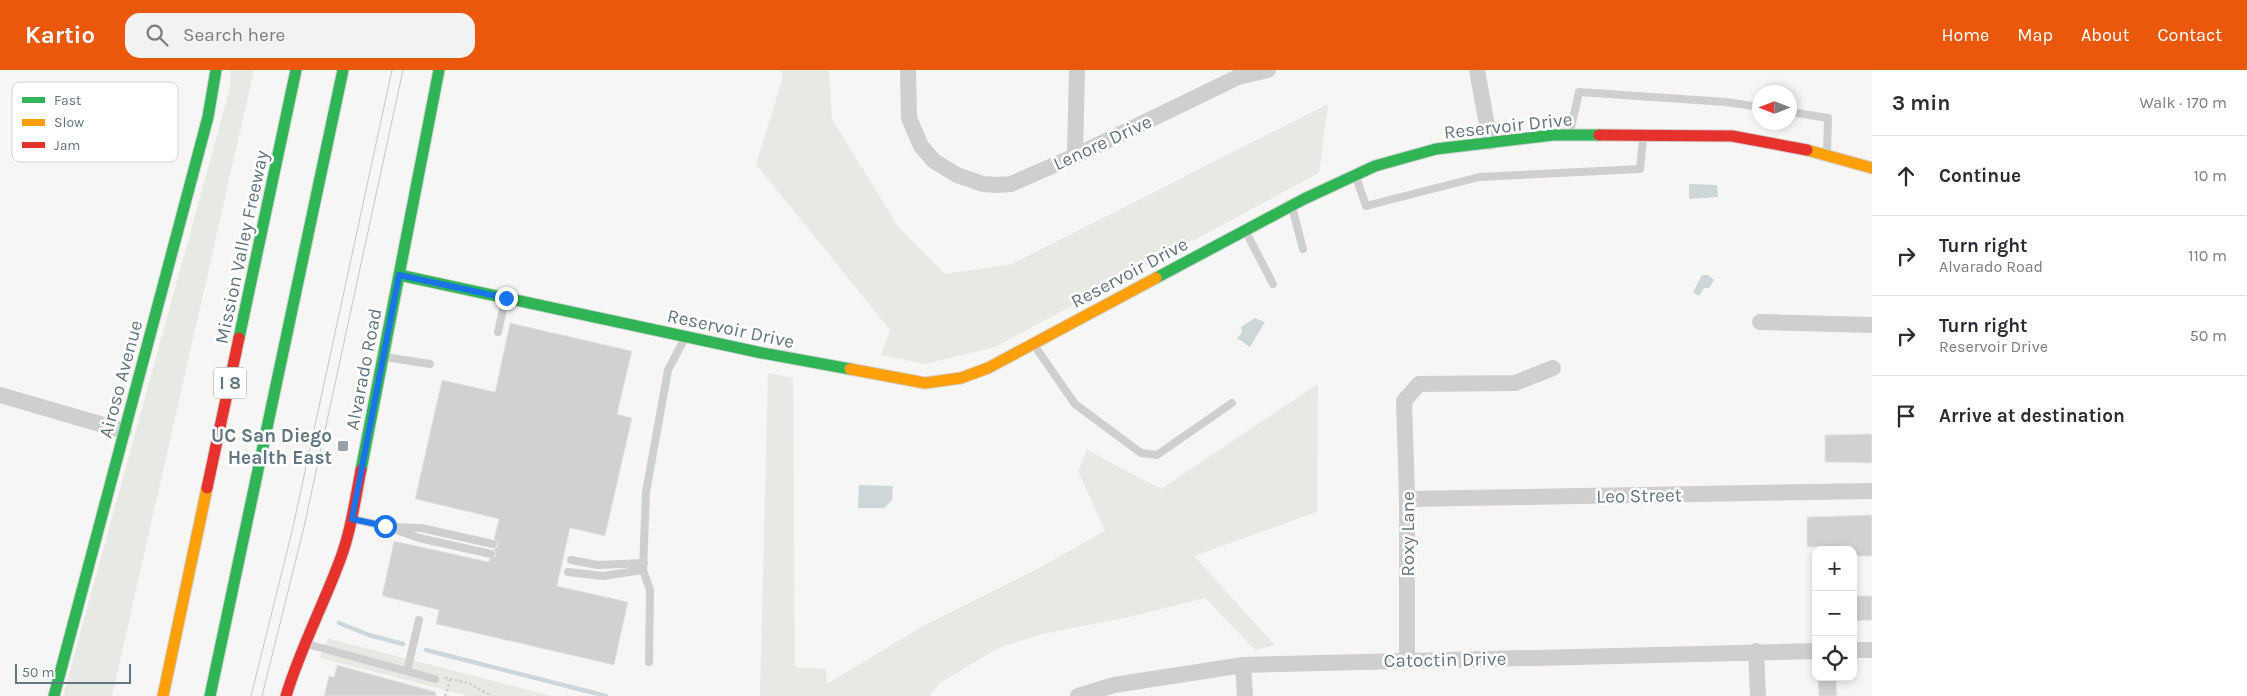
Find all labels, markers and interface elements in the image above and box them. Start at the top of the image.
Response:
search box [125,13,475,58]
text: Kartio [25,21,95,49]
icon: search [143,21,171,49]
text: Search here [183,24,285,46]
text: Home [1941,24,1989,46]
text: Map [2017,24,2053,46]
text: About [2081,24,2130,46]
text: Contact [2158,24,2222,46]
legend [12,82,178,162]
north arrow [1752,85,1797,130]
text: 3 min [1892,91,1950,115]
text: Fast [54,92,81,109]
text: Walk · 170 m [2139,93,2227,112]
street label: Reservoir Drive [1443,108,1574,144]
street label: Lenore Drive [1050,111,1155,175]
text: Slow [54,114,84,131]
text: Jam [54,137,80,154]
street label: Mission Valley Freeway [211,148,273,346]
icon: ahead [1892,162,1920,190]
text: Continue [1939,165,2021,187]
text: 10 m [2193,166,2227,185]
street label: Reservoir Drive [1067,233,1192,313]
text: Turn right [1939,235,2028,257]
icon: right [1892,242,1920,270]
text: 110 m [2188,246,2227,265]
text: Alvarado Road [1939,257,2043,276]
route end [495,287,518,310]
street label: Reservoir Drive [665,305,796,353]
street label: Alvarado Road [341,306,387,432]
text: Turn right [1939,315,2028,337]
street label: Airoso Avenue [95,318,147,441]
icon: right [1892,322,1920,350]
text: 50 m [2190,326,2227,345]
text: Reservoir Drive [1939,337,2048,356]
road number: I 8 [214,368,246,398]
icon: arrive [1892,402,1920,430]
text: Arrive at destination [1939,405,2125,427]
place label: UC San Diego Health East [211,425,332,469]
marker: UC San Diego Health East [336,439,350,453]
street label: Leo Street [1596,484,1682,508]
street label: Roxy Lane [1397,491,1419,577]
route start [374,515,397,538]
map controls [1812,546,1857,681]
button: + [1812,546,1857,591]
button: − [1812,591,1857,636]
button: locate [1812,636,1857,681]
street label: Catoctin Drive [1384,648,1507,672]
scale bar [15,661,131,684]
text: 50 m [22,664,55,681]

